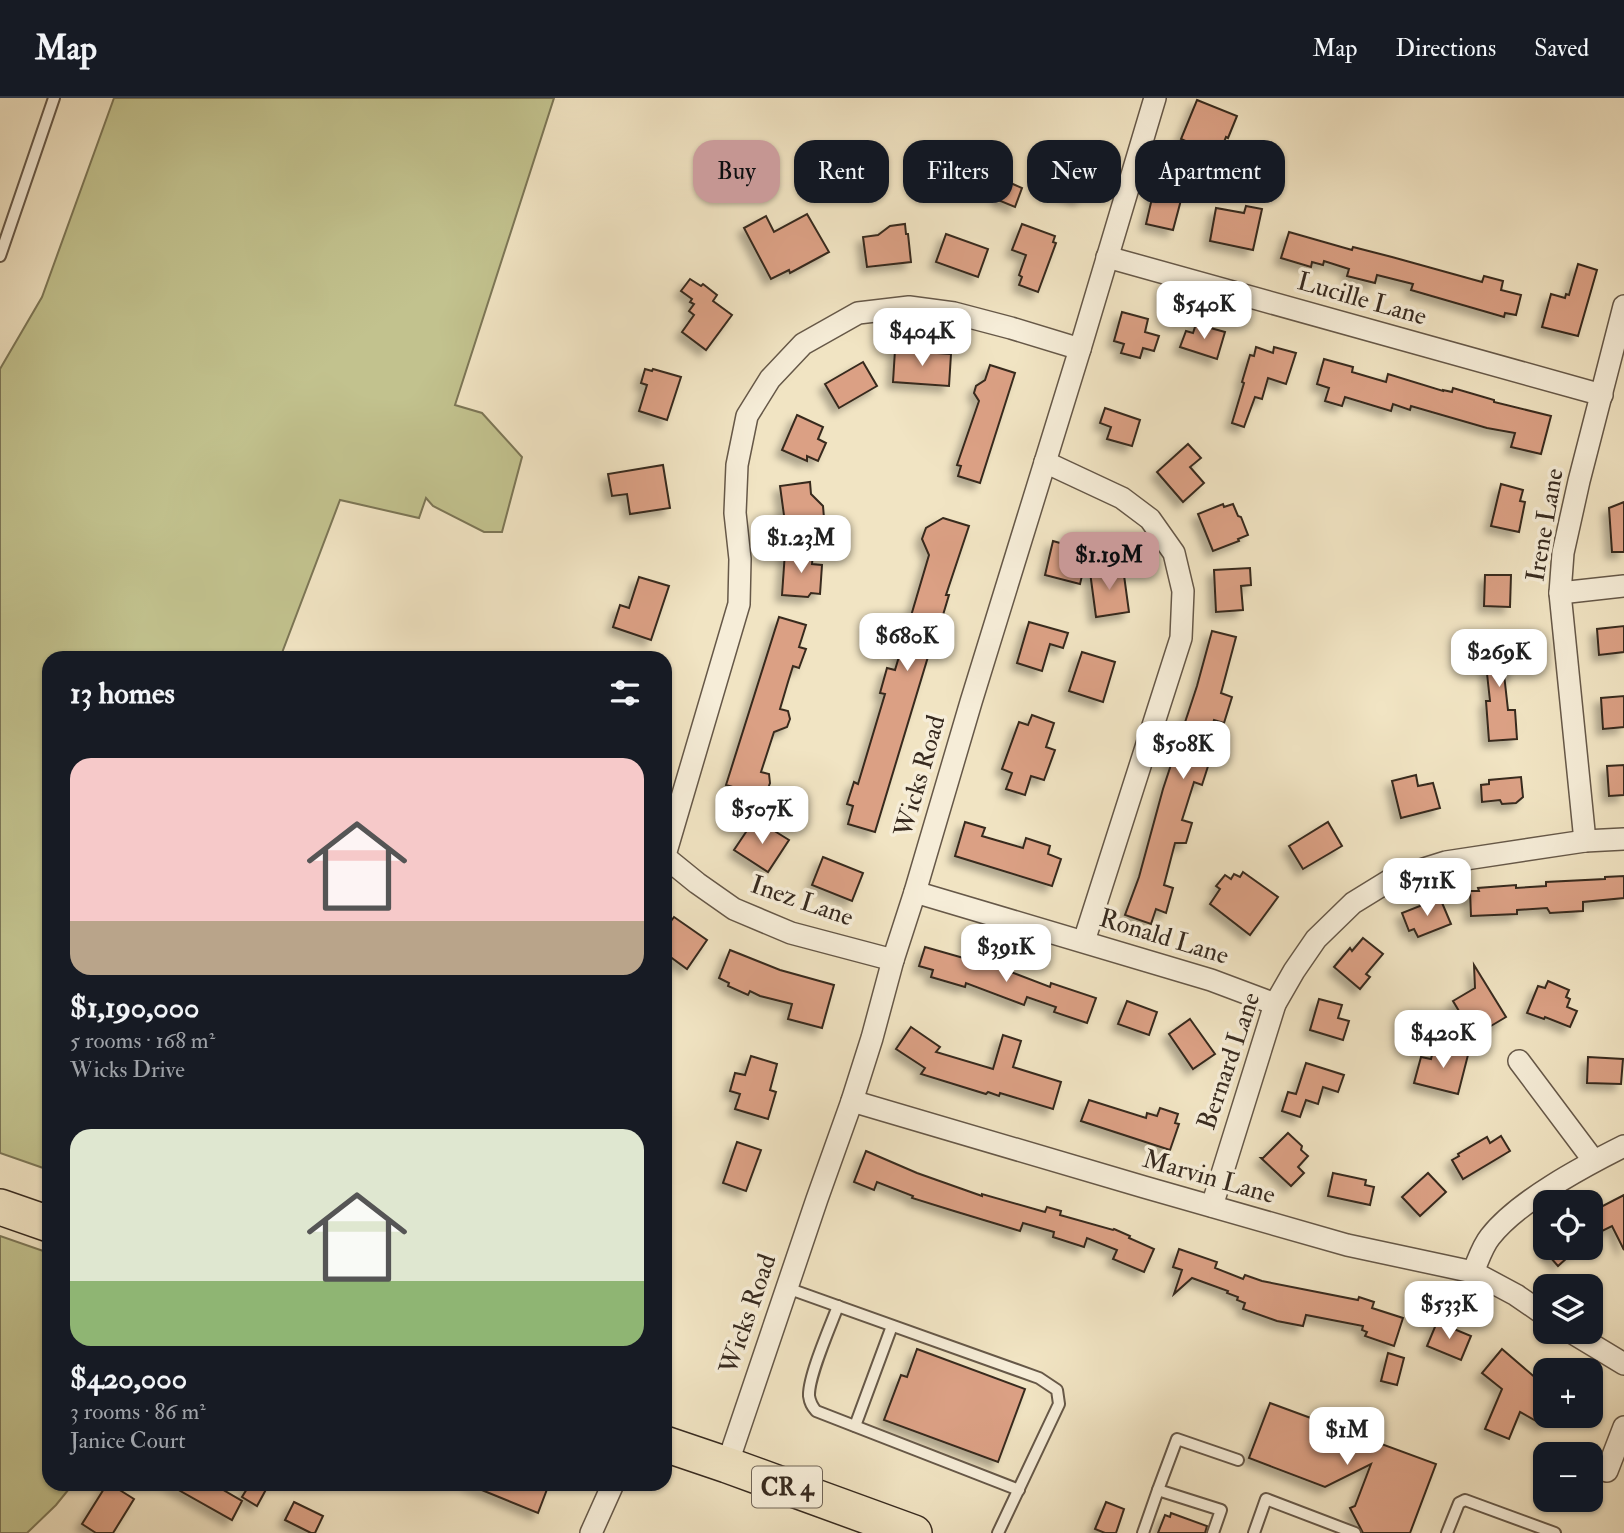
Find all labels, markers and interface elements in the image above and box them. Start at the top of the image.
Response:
text: Map [35,28,97,69]
text: Map [1312,33,1357,64]
text: Directions [1395,33,1496,64]
text: Saved [1534,33,1589,64]
chip: Buy [693,140,780,203]
chip: Rent [794,140,889,203]
chip: Filters [903,140,1013,203]
chip: New [1027,140,1121,203]
chip: Apartment [1135,140,1285,203]
street label: Lucille Lane [1294,265,1430,333]
pin: $540K [1155,282,1253,341]
text: $540K [1173,289,1235,318]
pin: $404K [873,308,971,368]
text: $404K [889,316,955,345]
street label: Irene Lane [1519,466,1571,584]
pin: $1.23M [744,516,858,575]
text: $1.23M [767,523,835,552]
pin: $1.19M [1052,532,1166,592]
text: $1.19M [1075,540,1143,569]
pin: $680K [858,614,956,673]
text: $680K [875,621,939,650]
pin: $269K [1450,630,1548,689]
text: $269K [1467,637,1531,666]
icon: filters [606,674,644,712]
text: 13 homes [70,675,175,712]
street label: Wicks Road [887,711,953,841]
pin: $508K [1134,722,1232,781]
text: $508K [1152,729,1214,758]
pin: $507K [713,786,811,846]
text: $507K [731,794,793,823]
icon: home [294,803,420,929]
pin: $711K [1378,858,1476,918]
text: $711K [1399,866,1455,895]
street label: Inez Lane [746,869,858,934]
street label: Ronald Lane [1095,902,1233,972]
pin: $391K [957,924,1055,984]
text: $391K [977,932,1035,961]
street label: Bernard Lane [1191,988,1267,1134]
text: $1,190,000 [70,989,199,1026]
pin: $420K [1394,1010,1492,1070]
text: $420K [1411,1018,1475,1047]
text: 5 rooms · 168 m² [70,1026,215,1055]
text: Wicks Drive [70,1055,185,1084]
street label: Marvin Lane [1139,1143,1279,1211]
icon: home [294,1174,420,1300]
map controls [1533,1190,1603,1512]
button: locate [1533,1190,1603,1260]
street label: Wicks Road [712,1250,783,1379]
button: layers [1533,1274,1603,1344]
pin: $533K [1400,1282,1498,1341]
text: $533K [1421,1289,1477,1318]
button: + [1533,1358,1603,1428]
text: $420,000 [70,1360,187,1397]
text: 3 rooms · 86 m² [70,1397,206,1426]
pin: $1M [1313,1408,1381,1467]
text: $1M [1325,1415,1369,1444]
text: Janice Court [70,1426,186,1455]
button: − [1533,1442,1603,1512]
road number: CR 4 [752,1466,822,1507]

